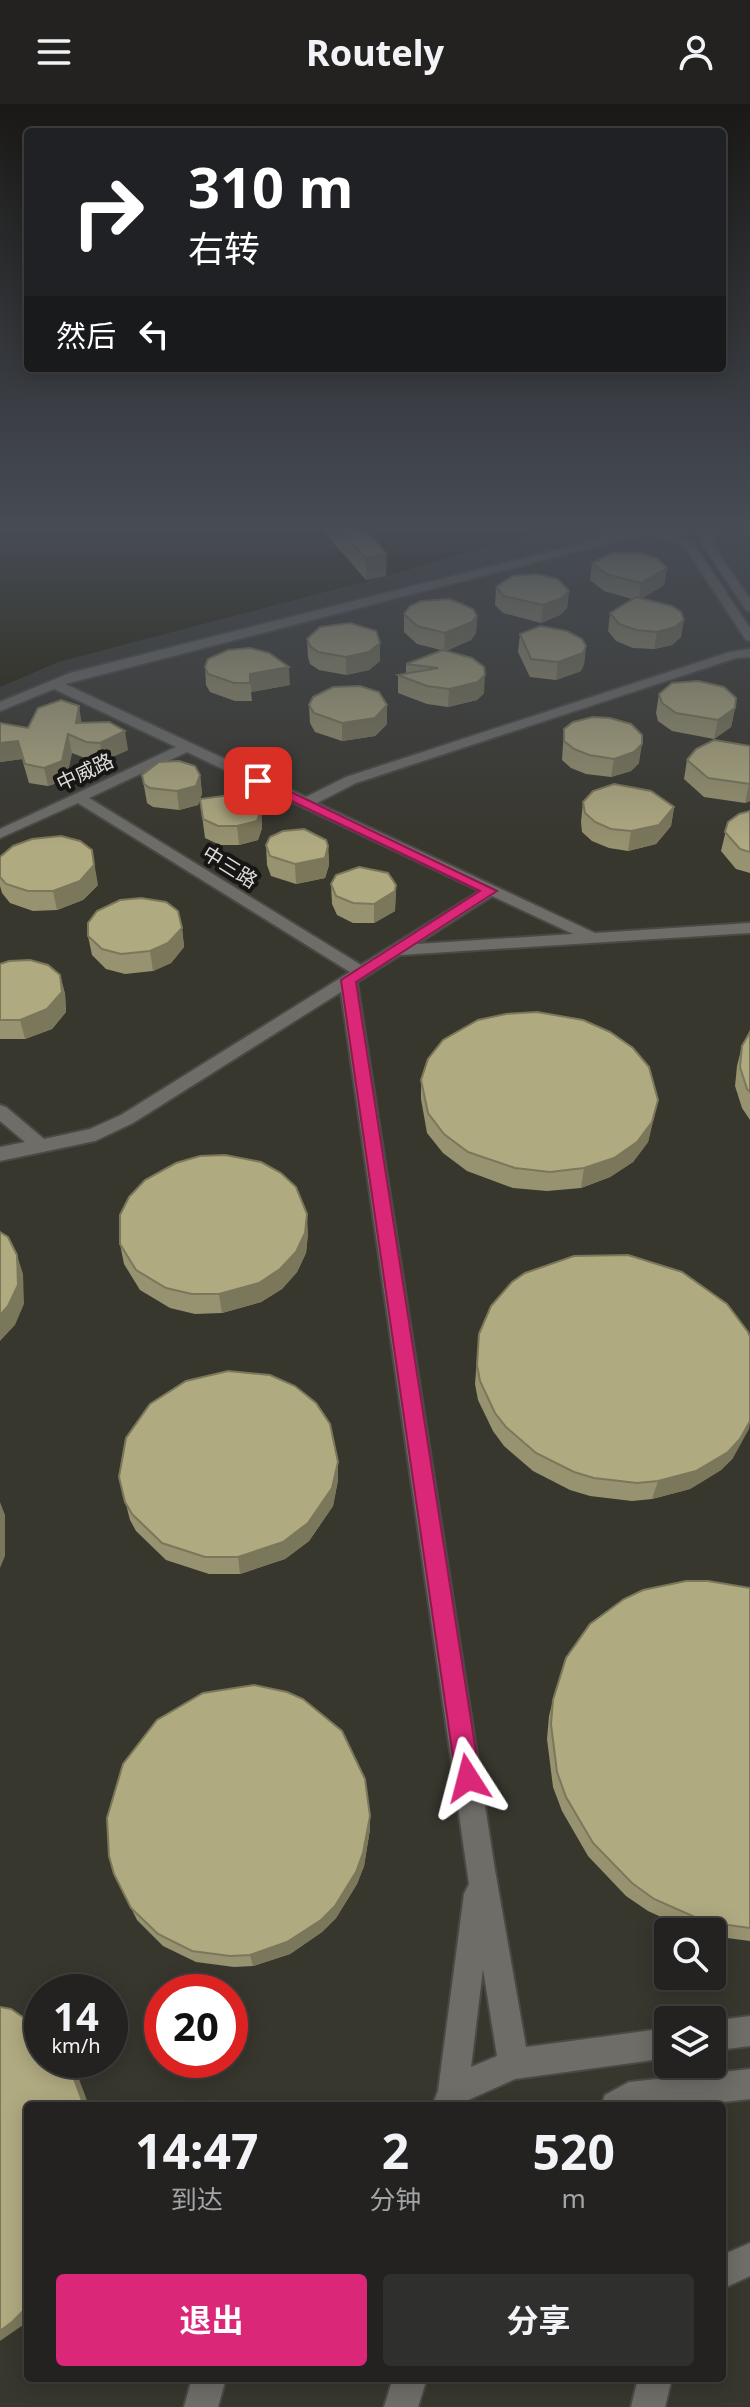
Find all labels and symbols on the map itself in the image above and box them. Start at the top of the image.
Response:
street label: 中威路 [52,747,118,796]
pin [224,747,292,815]
street label: 中三路 [198,839,263,894]
position arrow [426,1736,510,1820]
speed limit sign: 20 [144,1974,248,2078]

